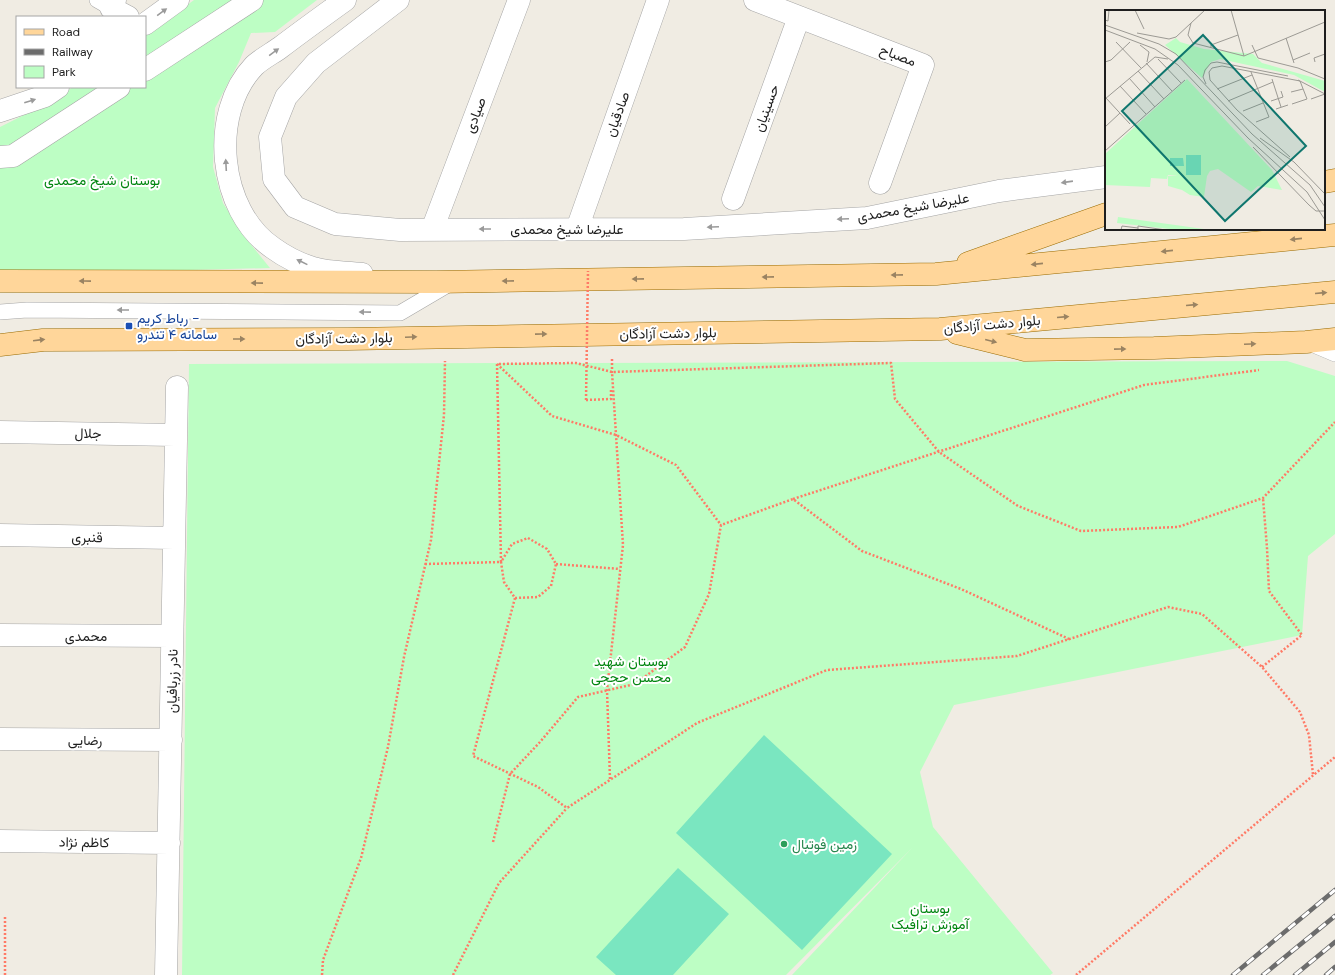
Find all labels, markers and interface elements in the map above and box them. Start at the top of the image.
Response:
one-way arrow [156,8,167,16]
inset map [1105,10,1325,230]
legend [16,16,146,88]
text: Road [52,24,80,40]
street label: مصباح [877,40,919,72]
text: Railway [52,44,93,60]
one-way arrow [268,48,279,56]
text: Park [52,64,76,80]
street label: حسینیان [749,82,783,134]
street label: صادقیان [601,89,634,139]
street label: صیادی [460,94,490,136]
one-way arrow [25,98,37,104]
one-way arrow [223,159,230,171]
park label: بوستان شیخ محمدی [44,171,160,191]
one-way arrow [1061,179,1073,185]
street label: علیرضا شیخ محمدی [856,188,971,228]
one-way arrow [837,216,849,223]
street label: علیرضا شیخ محمدی [510,220,624,240]
one-way arrow [706,224,719,230]
one-way arrow [478,226,491,232]
one-way arrow [1290,235,1302,242]
one-way arrow [1161,248,1173,255]
one-way arrow [296,259,307,265]
one-way arrow [1031,261,1043,267]
one-way arrow [890,272,903,278]
one-way arrow [761,274,774,280]
one-way arrow [631,276,644,282]
one-way arrow [78,278,91,284]
one-way arrow [501,278,514,284]
one-way arrow [250,280,263,286]
one-way arrow [1315,290,1327,297]
one-way arrow [1186,302,1198,309]
one-way arrow [116,307,129,313]
place label: رباط کریم - سامانه ۴ تندرو [137,309,217,343]
one-way arrow [358,309,371,315]
street label: بلوار دشت آزادگان [943,311,1041,337]
one-way arrow [1057,314,1069,321]
marker: رباط کریم - سامانه ۴ تندرو [124,321,134,331]
street label: بلوار دشت آزادگان [619,323,717,343]
street label: بلوار دشت آزادگان [295,328,393,348]
one-way arrow [535,331,548,337]
one-way arrow [405,334,417,341]
one-way arrow [233,336,246,342]
one-way arrow [33,337,45,344]
one-way arrow [985,339,998,345]
one-way arrow [1244,341,1256,348]
one-way arrow [1114,346,1127,352]
street label: جلال [74,424,102,443]
street label: قنبری [71,528,103,546]
street label: محمدی [65,627,107,645]
street label: نادر زربافیان [162,649,182,713]
park label: بوستان شهید محسن حججی [591,652,671,686]
street label: رضایی [68,731,102,749]
street label: کاظم نژاد [59,833,109,851]
place label: زمین فوتبال [792,835,857,854]
marker: زمین فوتبال [779,839,789,849]
park label: بوستان آموزش ترافیک [891,899,971,933]

